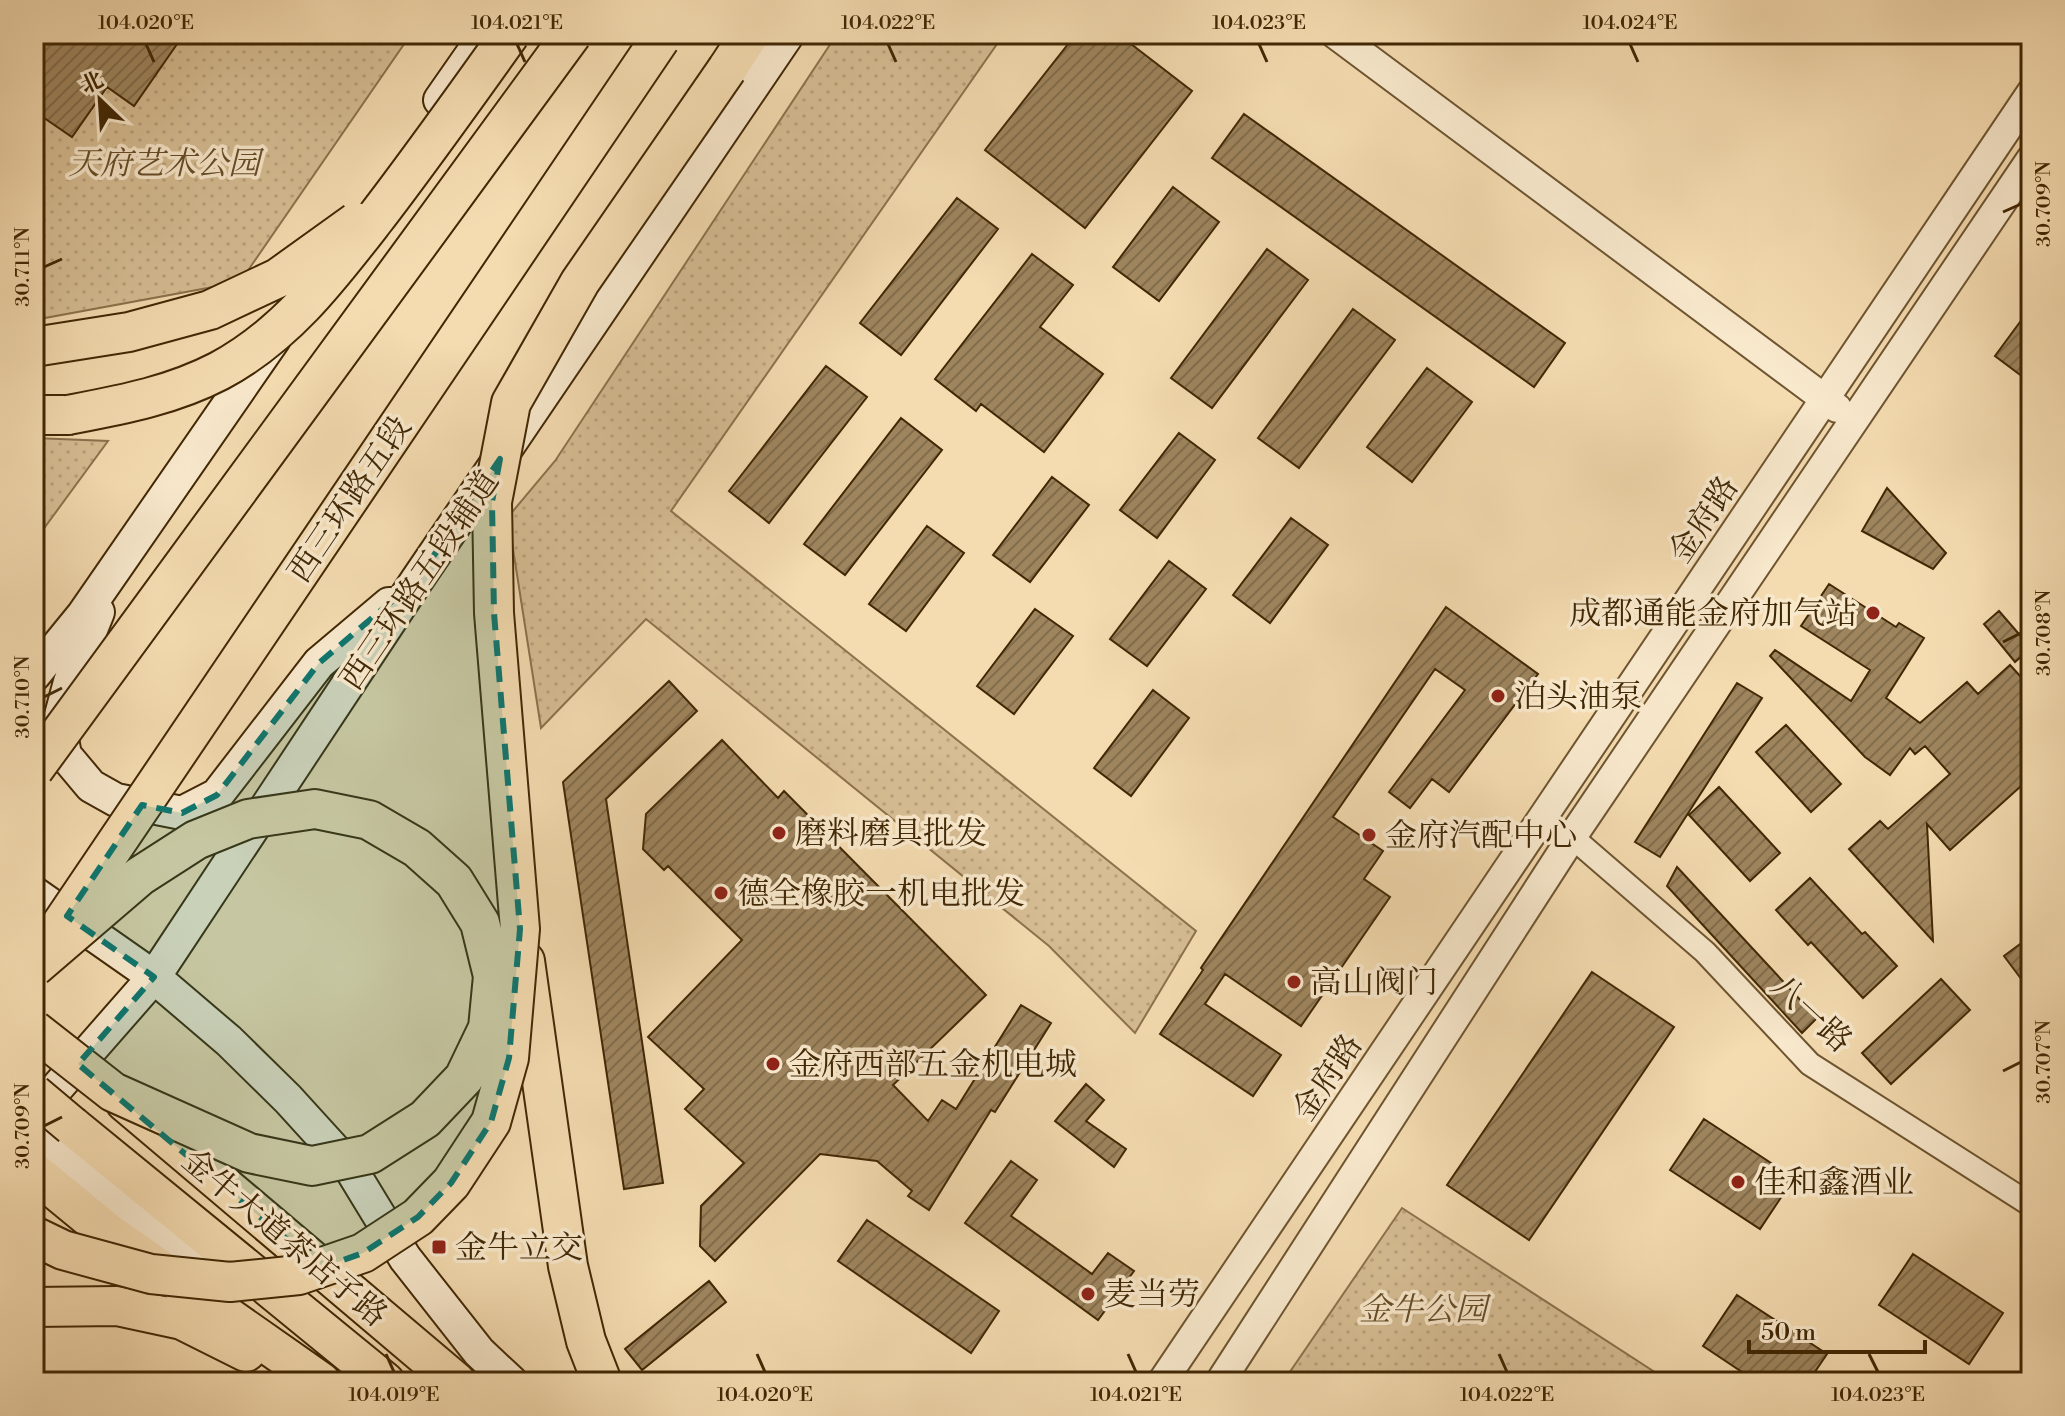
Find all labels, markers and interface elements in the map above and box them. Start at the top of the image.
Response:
text: 104.020°E [98,11,194,36]
text: 104.021°E [471,11,563,36]
text: 104.022°E [841,11,935,36]
text: 104.023°E [1212,11,1306,36]
text: 104.024°E [1582,11,1678,36]
north arrow [60,60,140,140]
text: 北 [76,66,108,100]
park label: 天府艺术公园 [68,144,265,184]
text: 30.709°N [2032,161,2057,247]
text: 30.711°N [11,227,36,307]
street label: 西三环路五段 [280,409,420,590]
street label: 西三环路五段辅道 [332,463,508,698]
street label: 金府路 [1660,469,1747,571]
text: 30.708°N [2032,590,2057,676]
place label: 成都通能金府加气站 [1569,594,1857,634]
marker: 成都通能金府加气站 [1864,604,1882,622]
text: 30.710°N [11,655,36,739]
place label: 泊头油泵 [1514,677,1642,717]
marker: 泊头油泵 [1489,687,1507,705]
place label: 磨料磨具批发 [795,814,987,854]
place label: 金府汽配中心 [1385,816,1577,856]
marker: 磨料磨具批发 [770,824,788,842]
marker: 金府汽配中心 [1360,826,1378,844]
place label: 德全橡胶一机电批发 [737,874,1025,914]
marker: 德全橡胶一机电批发 [712,884,730,902]
place label: 高山阀门 [1310,963,1438,1003]
street label: 八一路 [1763,966,1860,1061]
marker: 高山阀门 [1285,973,1303,991]
text: 30.707°N [2032,1020,2057,1104]
street label: 金府路 [1284,1027,1371,1129]
place label: 金府西部五金机电城 [789,1045,1077,1085]
marker: 金府西部五金机电城 [764,1055,782,1073]
text: 30.709°N [11,1083,36,1169]
street label: 金牛大道茶店子路 [173,1140,395,1335]
place label: 佳和鑫酒业 [1754,1163,1914,1203]
marker: 佳和鑫酒业 [1729,1173,1747,1191]
place label: 金牛立交 [455,1228,583,1268]
marker: 金牛立交 [430,1238,448,1256]
place label: 麦当劳 [1104,1275,1200,1315]
marker: 麦当劳 [1079,1285,1097,1303]
park label: 金牛公园 [1359,1290,1492,1330]
scale bar [1749,1304,1925,1354]
text: 50 m [1761,1318,1816,1348]
text: 104.019°E [348,1383,440,1408]
text: 104.020°E [717,1383,813,1408]
text: 104.021°E [1090,1383,1182,1408]
text: 104.022°E [1460,1383,1554,1408]
text: 104.023°E [1831,1383,1925,1408]

